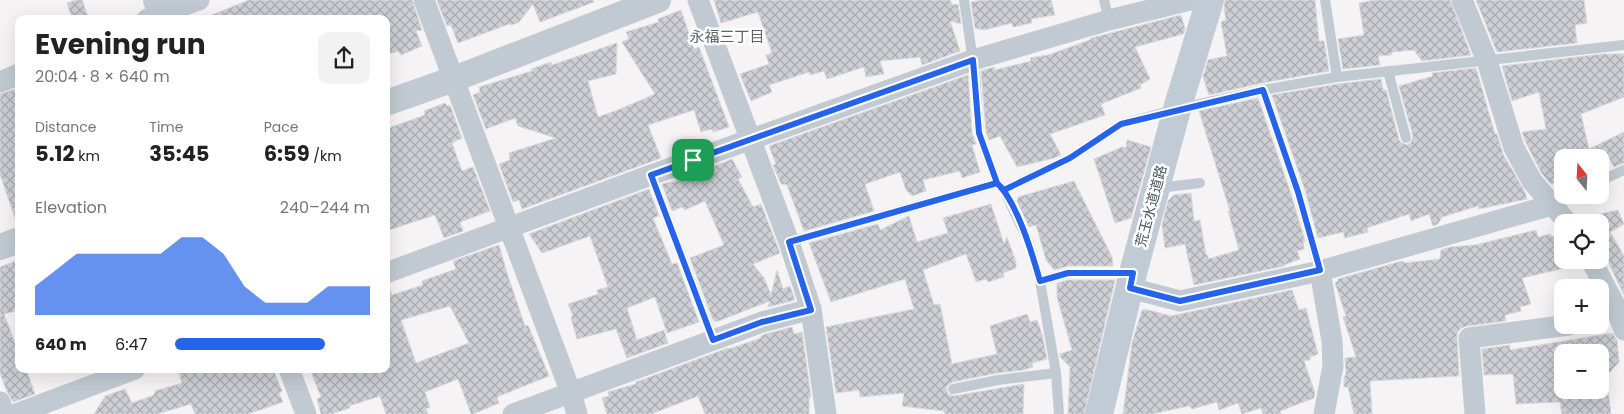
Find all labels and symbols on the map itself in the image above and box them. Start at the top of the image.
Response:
district label: 永福三丁目 [689,26,765,47]
pin [672,139,714,181]
north arrow [1554,149,1609,204]
street label: 荒玉水道道路 [1130,163,1172,249]

